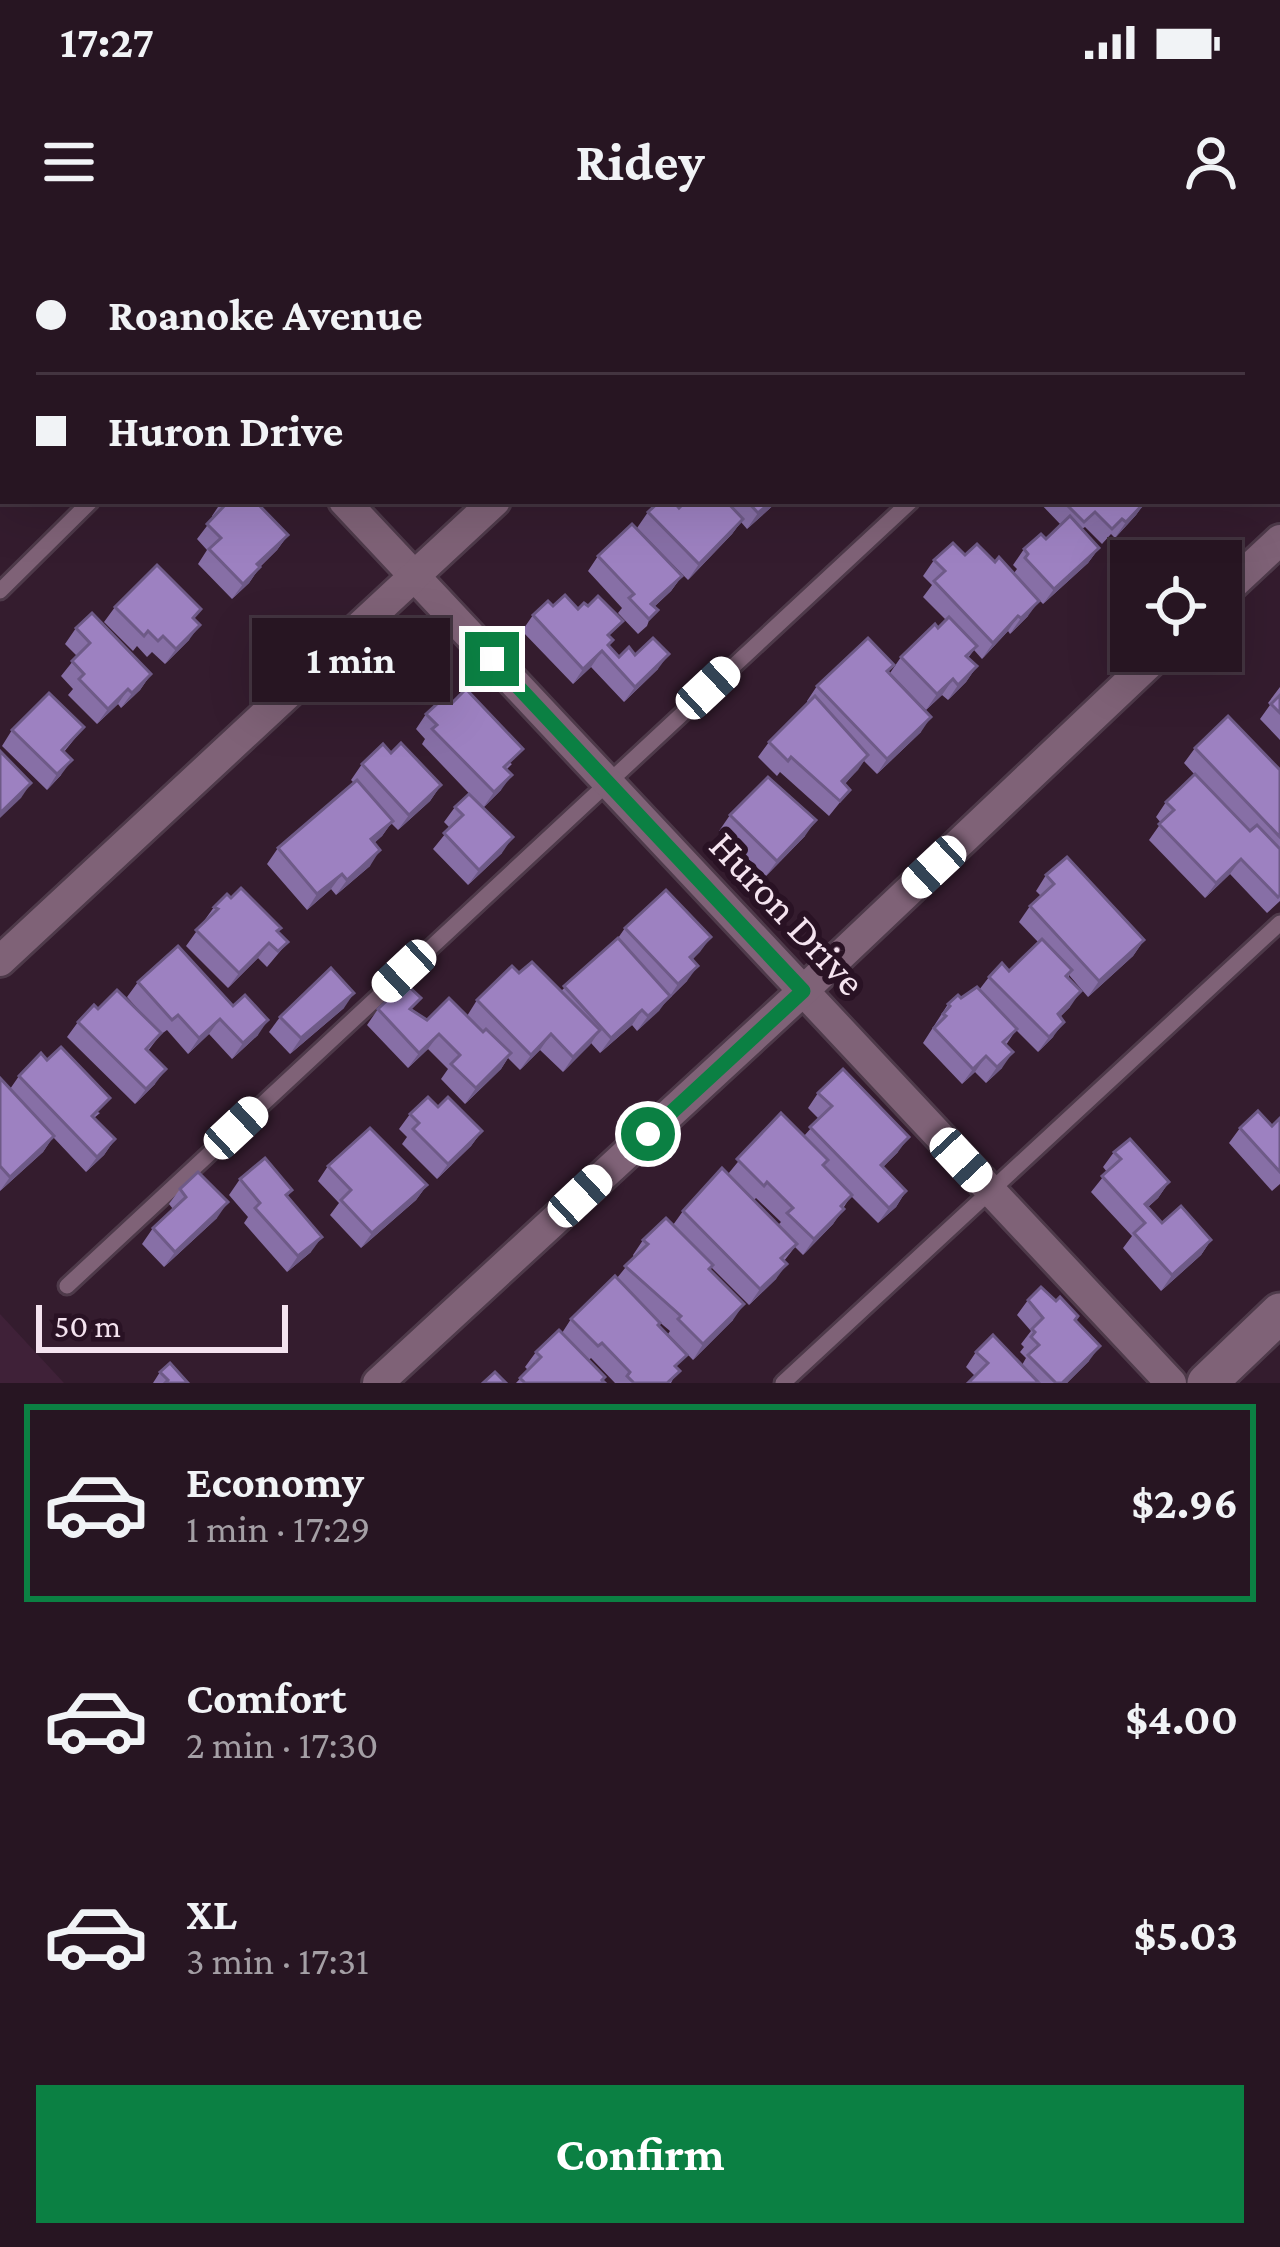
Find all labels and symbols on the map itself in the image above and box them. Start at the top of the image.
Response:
callout: 1 min [252,617,450,701]
route end [465,632,519,686]
car [669,650,747,726]
street label: Huron Drive [700,821,876,1005]
car [895,829,973,905]
car [365,933,443,1009]
car [197,1090,275,1166]
route start [621,1107,675,1161]
car [923,1121,999,1199]
car [541,1158,619,1234]
scale bar [36,1299,288,1352]

